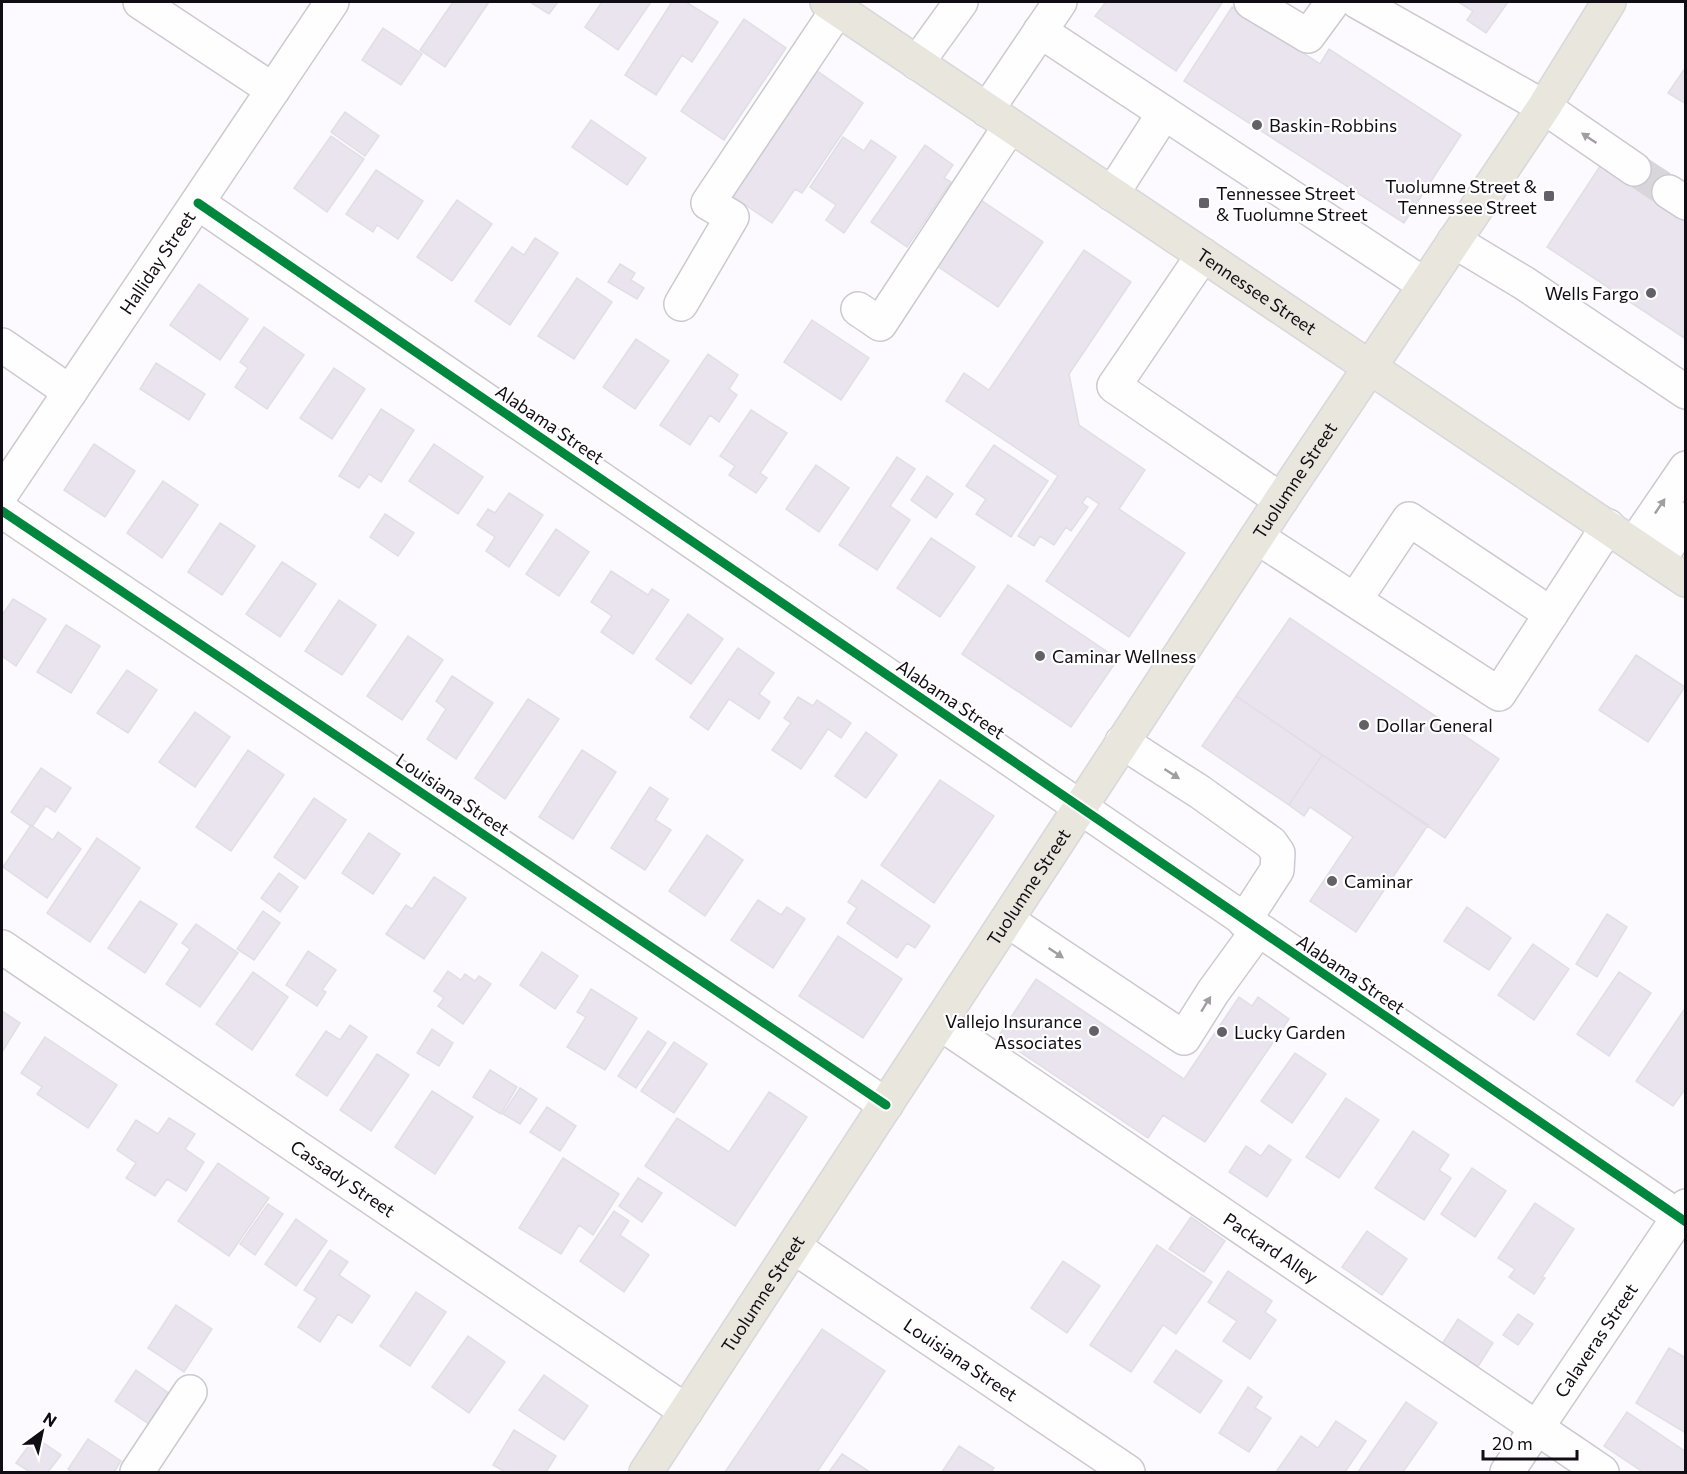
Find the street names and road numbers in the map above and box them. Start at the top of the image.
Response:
street label: Halliday Street [114,206,200,318]
street label: Tennessee Street [1193,243,1321,339]
street label: Alabama Street [492,380,608,468]
street label: Tuolumne Street [1248,418,1341,543]
street label: Alabama Street [893,655,1009,743]
street label: Louisiana Street [392,748,514,840]
street label: Tuolumne Street [982,824,1075,950]
street label: Alabama Street [1293,930,1409,1018]
street label: Cassady Street [286,1135,399,1222]
street label: Packard Alley [1219,1208,1323,1287]
street label: Tuolumne Street [716,1231,809,1356]
street label: Calaveras Street [1550,1279,1642,1401]
street label: Louisiana Street [900,1313,1022,1405]

